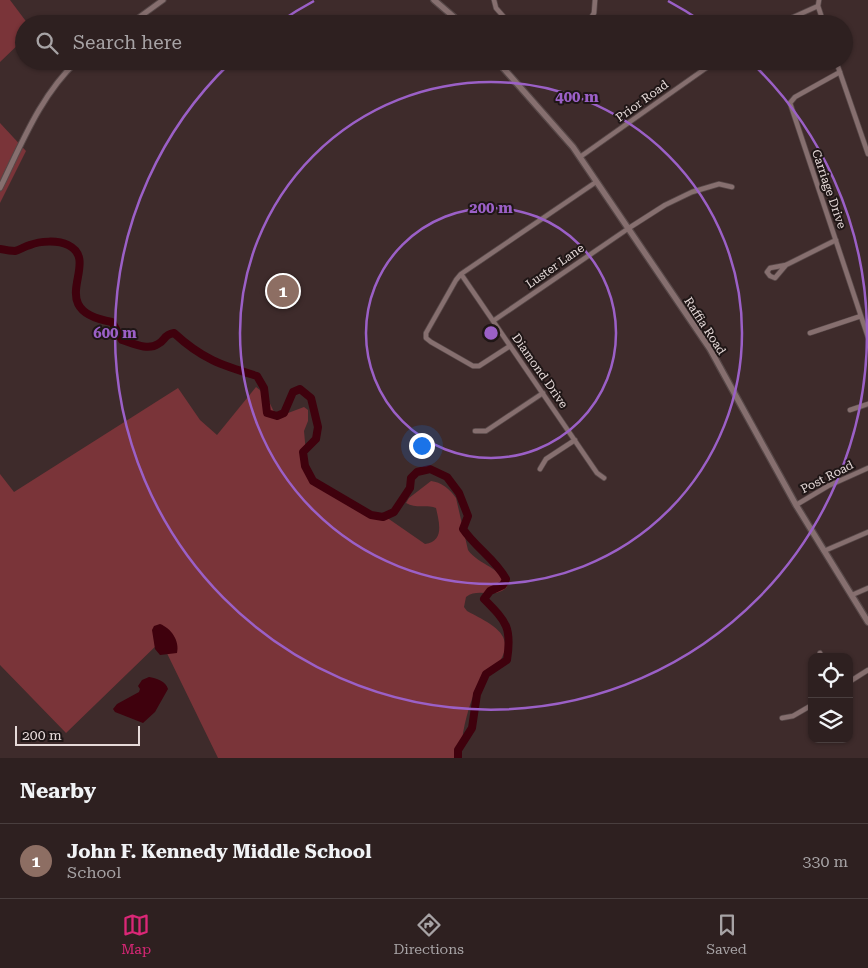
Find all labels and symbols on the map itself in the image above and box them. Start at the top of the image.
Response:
street label: Prior Road [613,77,671,125]
text: 400 m [555,88,599,106]
street label: Carriage Drive [809,148,849,231]
text: 200 m [469,199,513,217]
street label: Luster Lane [523,241,587,291]
pin: 1 [267,272,299,310]
street label: Raffia Road [681,295,729,358]
text: 600 m [93,324,137,342]
centre of rings [482,324,500,342]
street label: Diamond Drive [509,331,571,411]
your location [409,433,435,459]
street label: Post Road [798,458,856,496]
scale bar [15,723,140,746]

